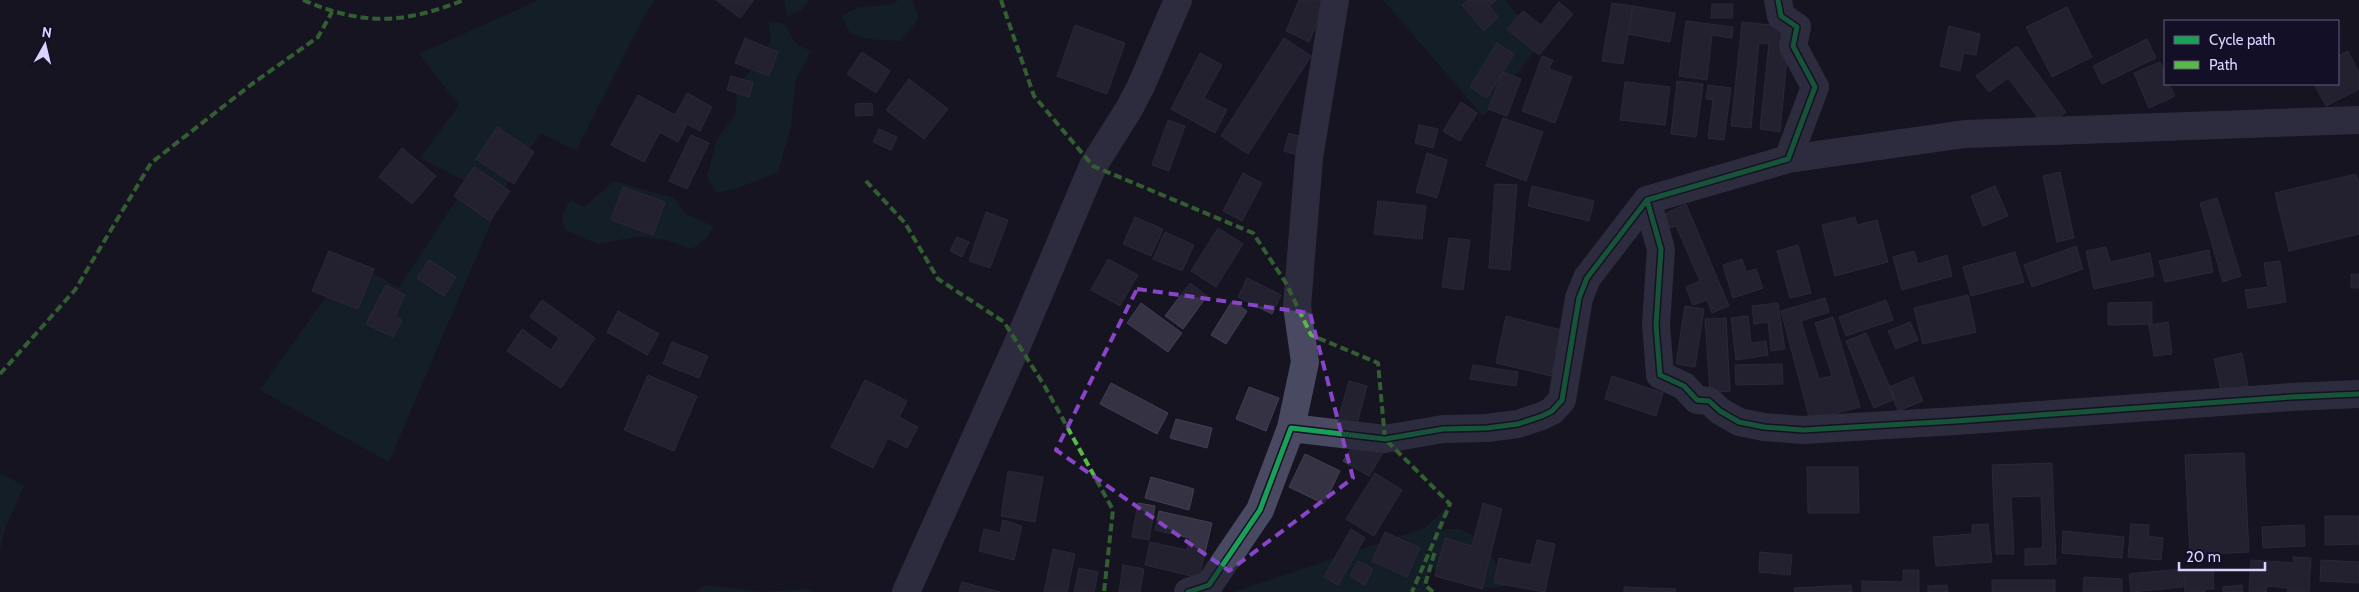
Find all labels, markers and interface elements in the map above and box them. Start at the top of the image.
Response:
north arrow [20,20,70,70]
legend [2164,20,2339,85]
text: N [41,23,53,42]
text: Cycle path [2209,31,2275,49]
text: Path [2209,56,2238,74]
scale bar [2179,540,2265,572]
text: 20 m [2186,548,2221,566]

